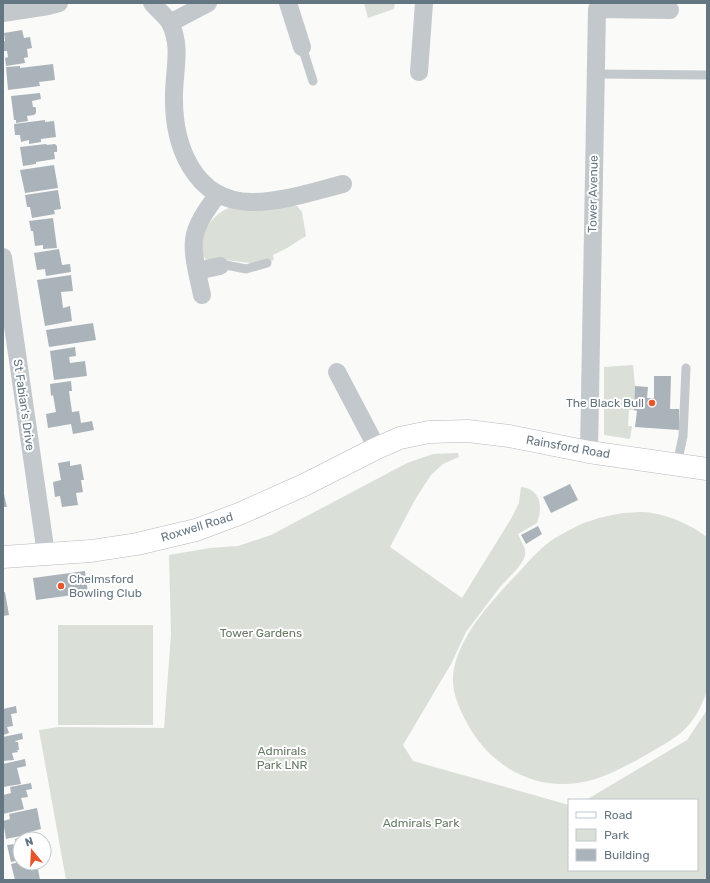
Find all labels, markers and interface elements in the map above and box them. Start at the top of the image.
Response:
street label: Tower Avenue [585,155,601,233]
street label: St Fabian's Drive [11,358,37,452]
place label: The Black Bull [566,396,644,410]
marker: The Black Bull [647,398,657,408]
street label: Rainsford Road [525,433,611,461]
street label: Roxwell Road [159,509,235,545]
place label: Chelmsford Bowling Club [69,572,142,600]
marker: Chelmsford Bowling Club [56,581,66,591]
park label: Tower Gardens [220,626,302,640]
park label: Admirals Park LNR [257,744,308,772]
legend [568,799,698,871]
text: Road [604,808,632,822]
park label: Admirals Park [383,816,460,830]
text: Park [604,828,630,842]
north arrow [12,831,52,871]
text: N [23,835,35,849]
text: Building [604,848,650,862]

